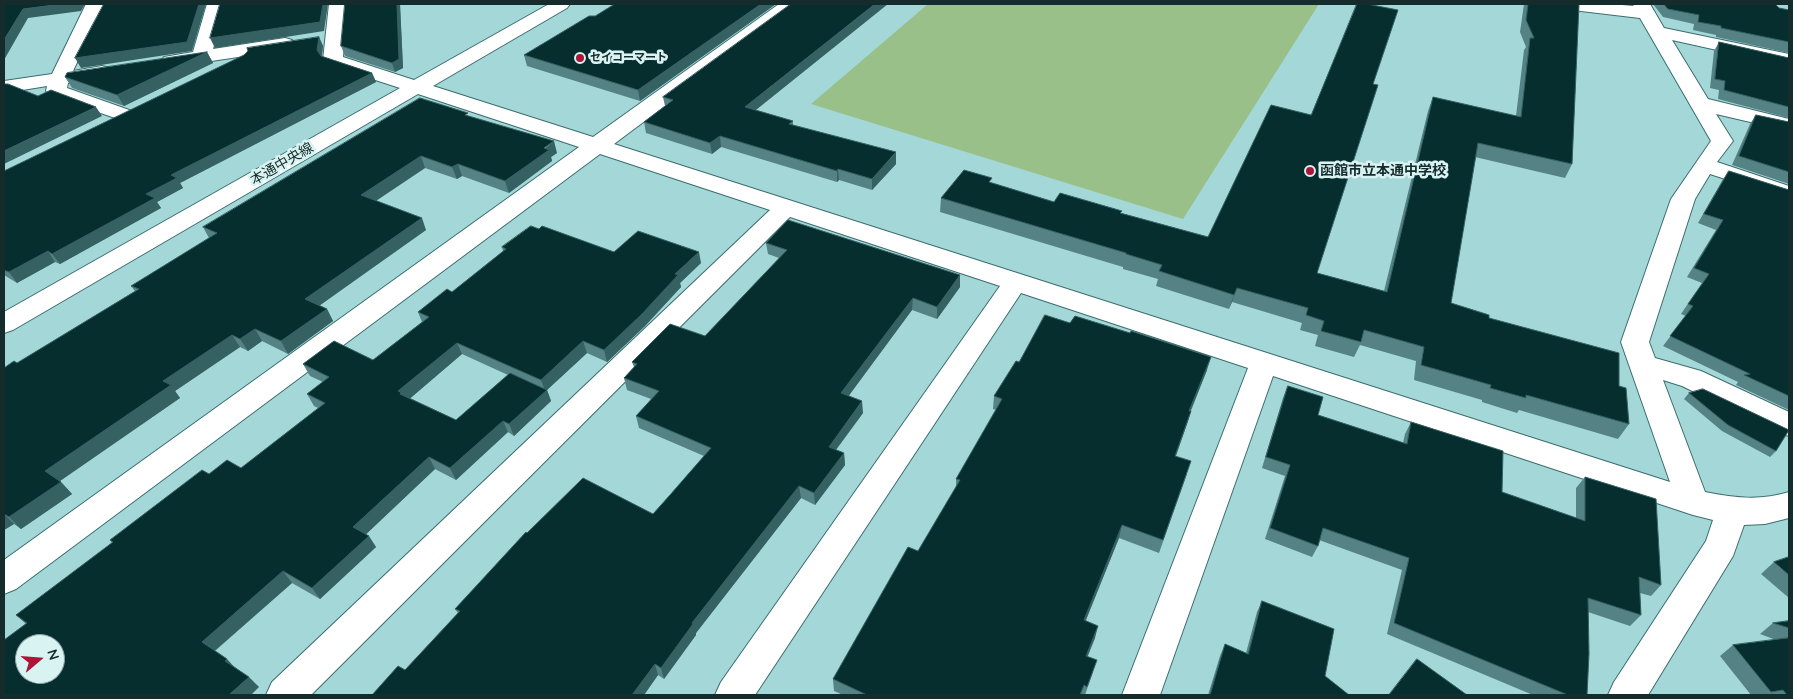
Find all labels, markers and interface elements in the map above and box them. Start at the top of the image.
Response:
place label: セイコーマート [590,51,667,65]
marker: セイコーマート [574,52,586,64]
street label: 本通中央線 [247,139,317,189]
place label: 函館市立本通中学校 [1320,163,1446,179]
marker: 函館市立本通中学校 [1304,165,1316,177]
north arrow [15,634,65,684]
text: N [43,647,63,662]

